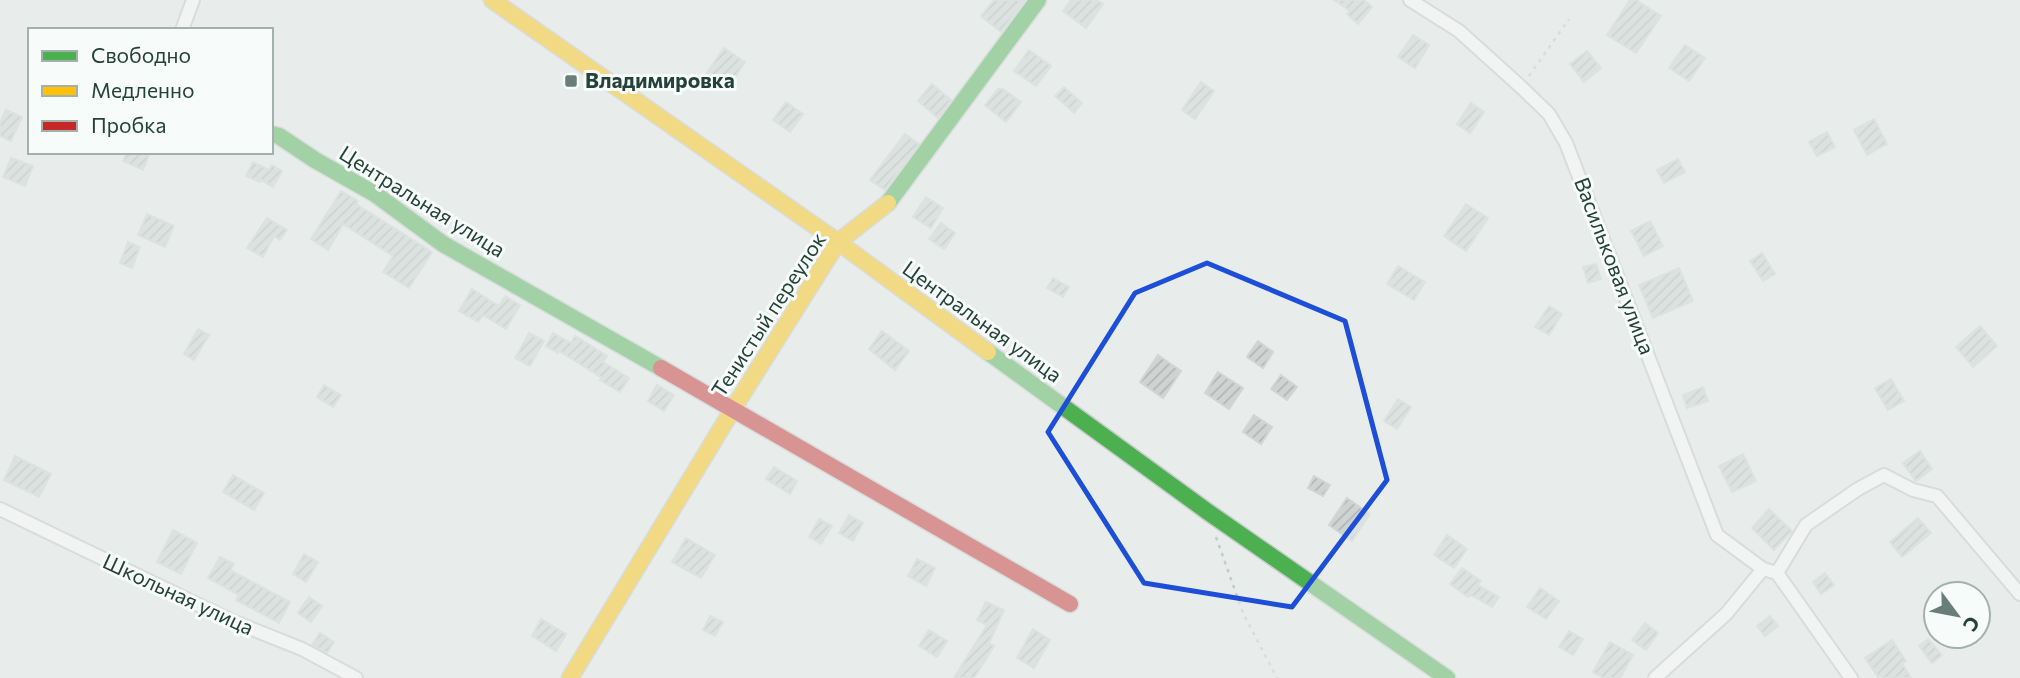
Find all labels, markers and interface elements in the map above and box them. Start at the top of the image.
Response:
legend [28,28,273,154]
text: Свободно [91,42,191,67]
place label: Владимировка [585,67,735,92]
marker: Владимировка [563,73,579,89]
text: Медленно [91,77,195,102]
text: Пробка [91,112,166,137]
street label: Центральная улица [335,140,510,262]
street label: Васильковая улица [1570,173,1661,358]
street label: Тенистый переулок [705,227,830,401]
street label: Центральная улица [899,255,1067,387]
street label: Школьная улица [99,548,258,639]
north arrow [1922,580,1992,650]
text: С [1959,613,1985,636]

